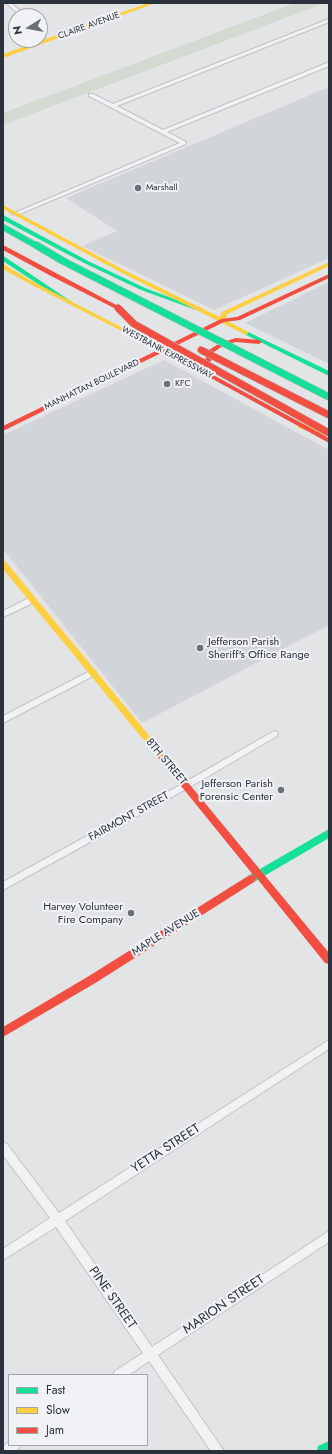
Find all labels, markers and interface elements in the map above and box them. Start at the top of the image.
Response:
north arrow [8,8,48,48]
street label: CLAIRE AVENUE [57,10,121,42]
text: N [9,24,26,36]
marker: Marshall [133,183,143,193]
place label: Marshall [146,183,178,193]
street label: WESTBANK EXPRESSWAY [120,324,214,382]
street label: MANHATTAN BOULEVARD [43,357,141,413]
marker: KFC [162,379,172,389]
place label: KFC [175,379,191,389]
place label: Jefferson Parish Sheriff's Office Range [208,635,309,661]
marker: Jefferson Parish Sheriff's Office Range [195,643,205,653]
street label: 8TH STREET [143,736,189,788]
place label: Jefferson Parish Forensic Center [200,777,273,803]
marker: Jefferson Parish Forensic Center [276,785,286,795]
street label: FAIRMONT STREET [86,789,172,845]
place label: Harvey Volunteer Fire Company [43,900,123,926]
street label: MAPLE AVENUE [130,907,202,959]
marker: Harvey Volunteer Fire Company [126,908,136,918]
street label: YETTA STREET [129,1121,203,1177]
street label: PINE STREET [85,1264,139,1332]
street label: MARION STREET [180,1272,268,1338]
legend [8,1374,148,1446]
text: Fast [46,1381,65,1399]
text: Slow [46,1401,70,1419]
text: Jam [46,1421,64,1439]

